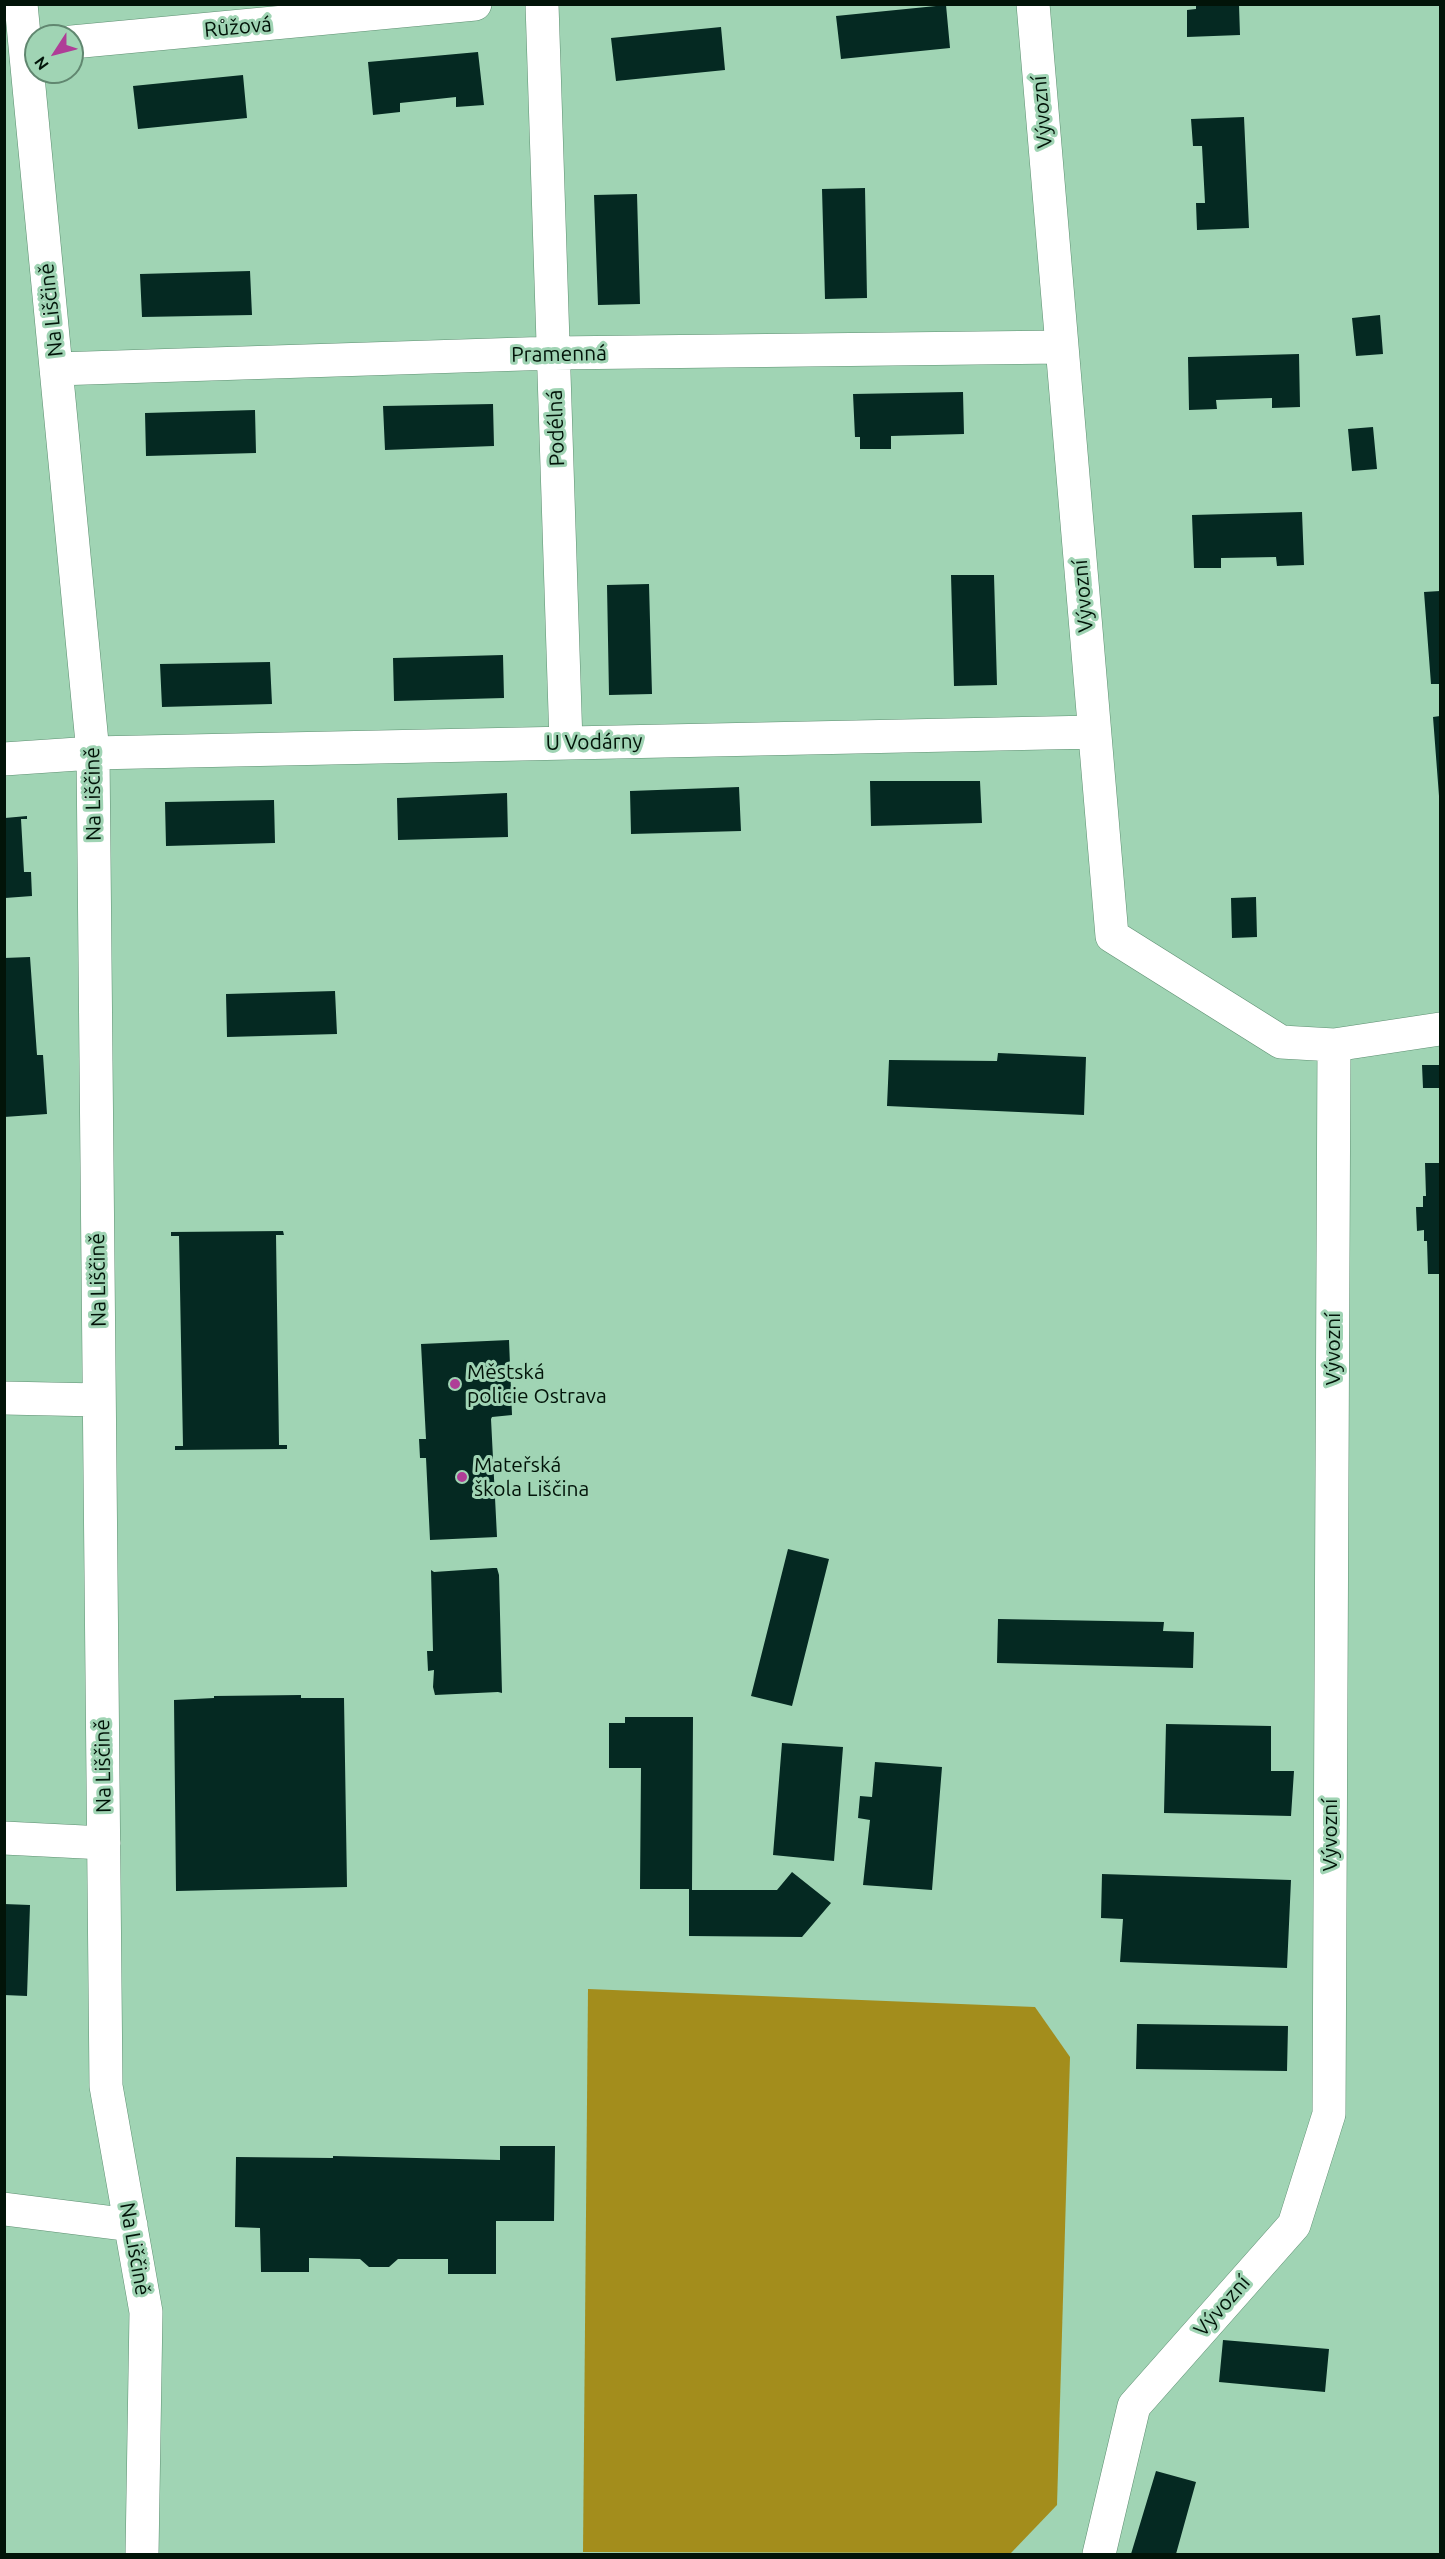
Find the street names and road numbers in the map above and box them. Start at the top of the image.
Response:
street label: Růžová [203,11,273,43]
street label: Vývozní [1026,75,1058,149]
street label: Na Liščině [34,262,68,358]
street label: Pramenná [511,341,607,367]
street label: Podélná [542,389,570,467]
street label: Vývozní [1067,559,1099,633]
street label: U Vodárny [545,729,643,755]
street label: Na Liščině [80,747,106,841]
street label: Na Liščině [85,1233,111,1327]
street label: Vývozní [1320,1313,1346,1385]
street label: Na Liščině [90,1719,116,1813]
street label: Vývozní [1317,1799,1343,1871]
street label: Na Liščině [114,2201,156,2297]
street label: Vývozní [1189,2270,1255,2342]

